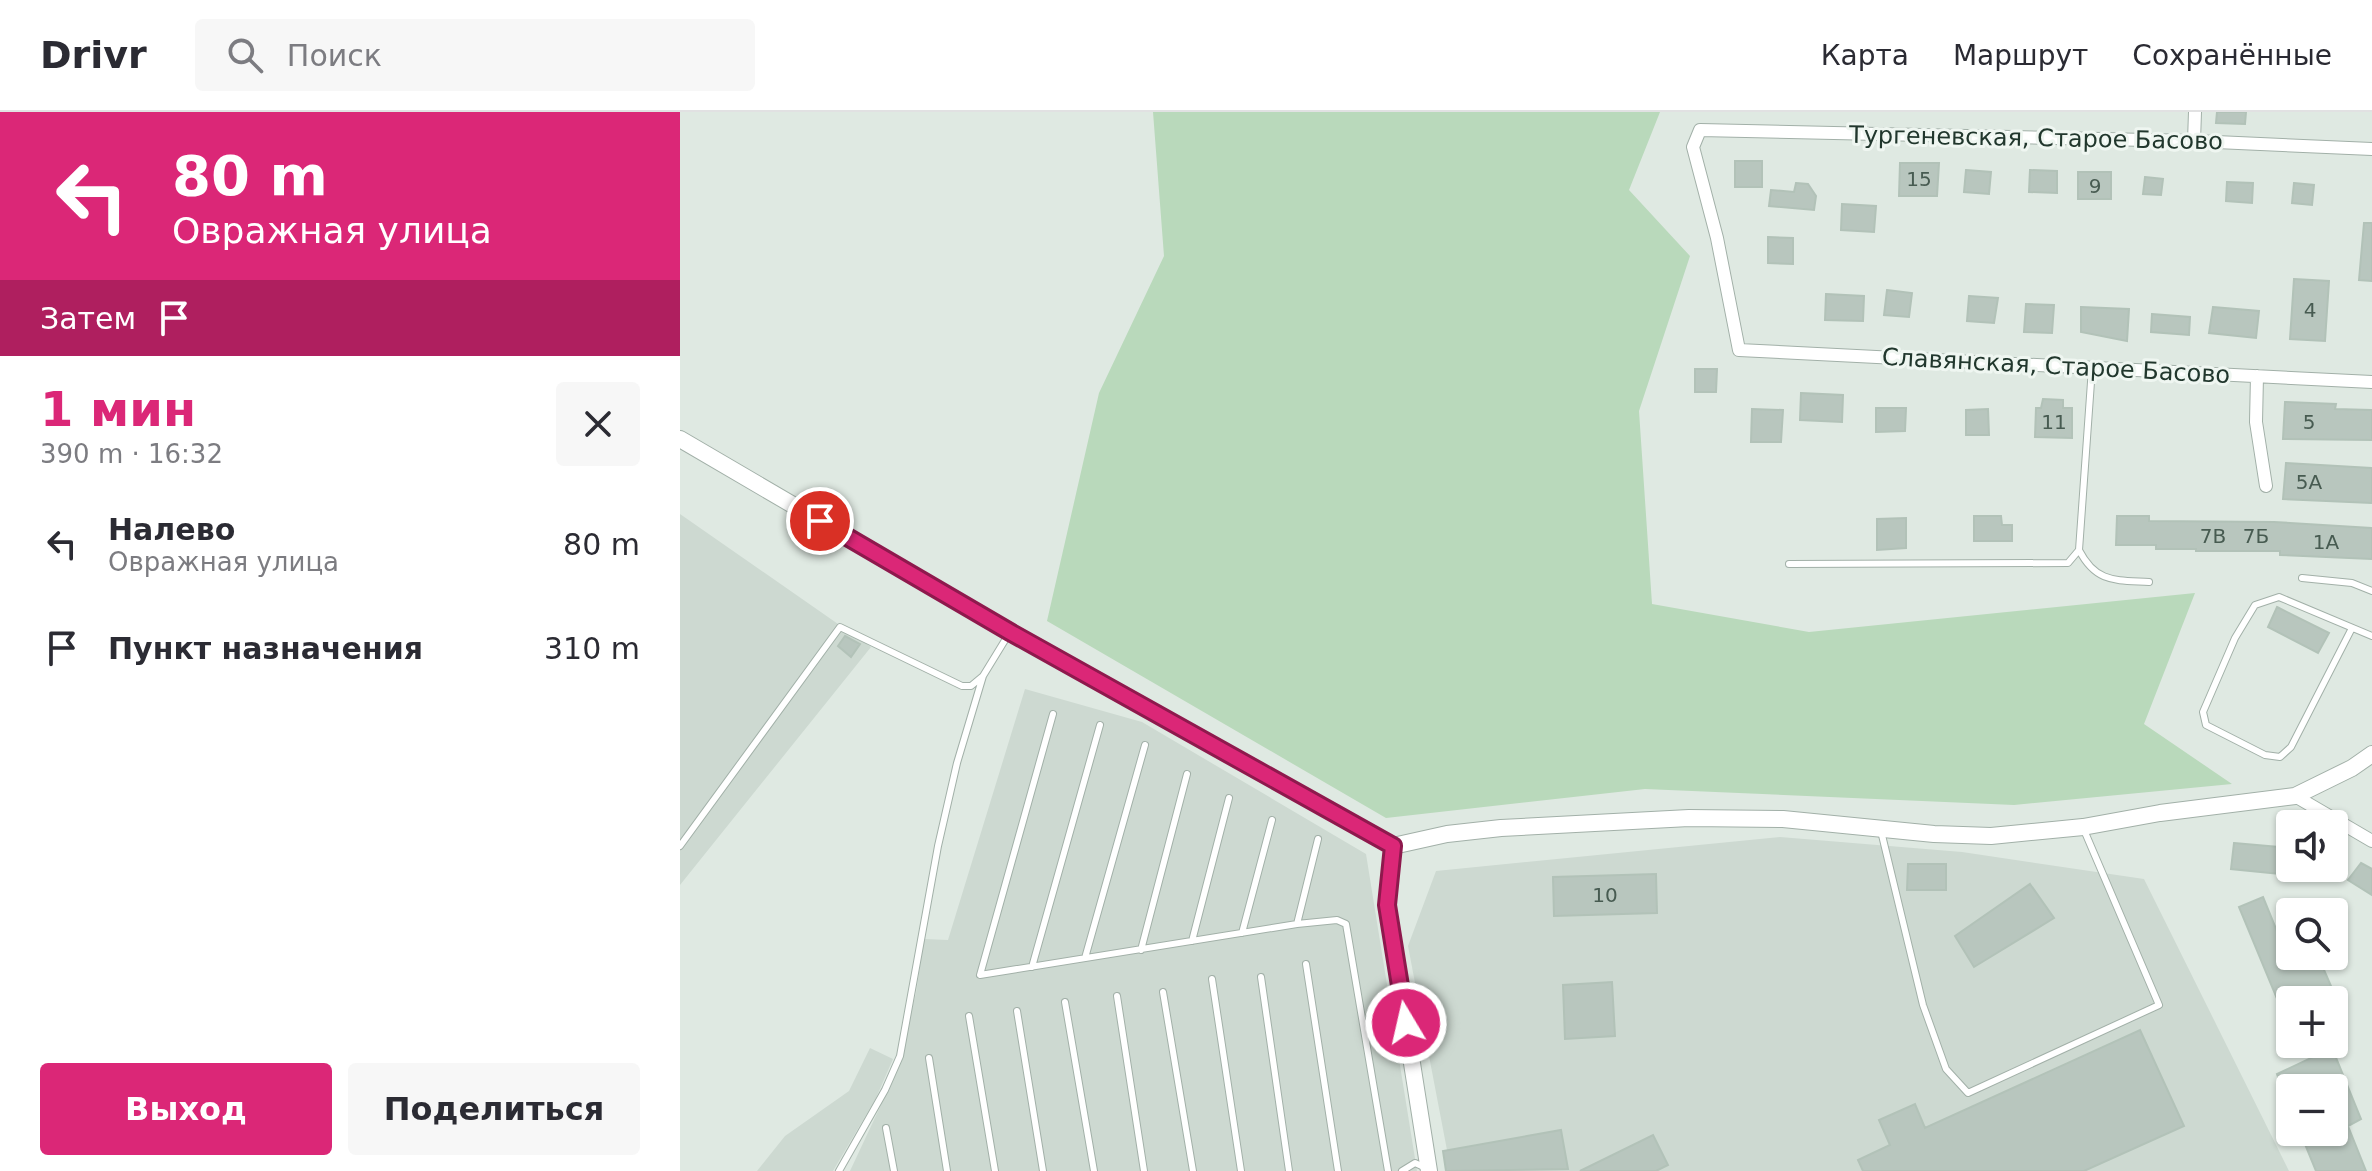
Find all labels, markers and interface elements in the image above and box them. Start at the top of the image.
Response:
search box [195,19,755,91]
text: Drivr [40,33,147,77]
icon: search [223,33,267,77]
text: Поиск [287,38,382,73]
text: Карта [1821,39,1909,72]
text: Маршрут [1953,39,2088,72]
text: Сохранённые [2132,39,2332,72]
street label: Тургеневская, Старое Басово [1848,121,2223,155]
text: 80 m [172,143,328,208]
icon: left [40,144,144,248]
house number: 15 [1906,167,1932,191]
house number: 9 [2089,174,2101,198]
text: Овражная улица [172,210,492,251]
icon: arrive [152,296,196,340]
house number: 4 [2304,298,2316,322]
text: Затем [40,301,136,336]
street label: Славянская, Старое Басово [1881,343,2231,389]
text: 1 мин [40,381,196,437]
button: close [556,382,640,466]
house number: 11 [2041,410,2067,434]
house number: 5 [2303,410,2315,434]
text: 390 m · 16:32 [40,439,223,469]
house number: 5А [2296,470,2323,494]
pin [786,487,854,555]
icon: arrive [798,499,842,543]
text: Налево [108,512,235,547]
icon: left [40,522,84,566]
house number: 7В [2200,524,2226,548]
house number: 7Б [2243,524,2269,548]
text: 80 m [563,527,640,562]
house number: 1А [2313,530,2340,554]
text: Овражная улица [108,547,339,577]
icon: arrive [40,626,84,670]
text: Пункт назначения [108,631,423,666]
text: 310 m [544,631,640,666]
map controls [2276,810,2348,1146]
button: sound [2276,810,2348,882]
house number: 10 [1592,883,1618,907]
button: search [2276,898,2348,970]
position arrow [1364,981,1448,1065]
button: + [2276,986,2348,1058]
button: Выход [40,1063,332,1155]
button: Поделиться [348,1063,640,1155]
button: − [2276,1074,2348,1146]

